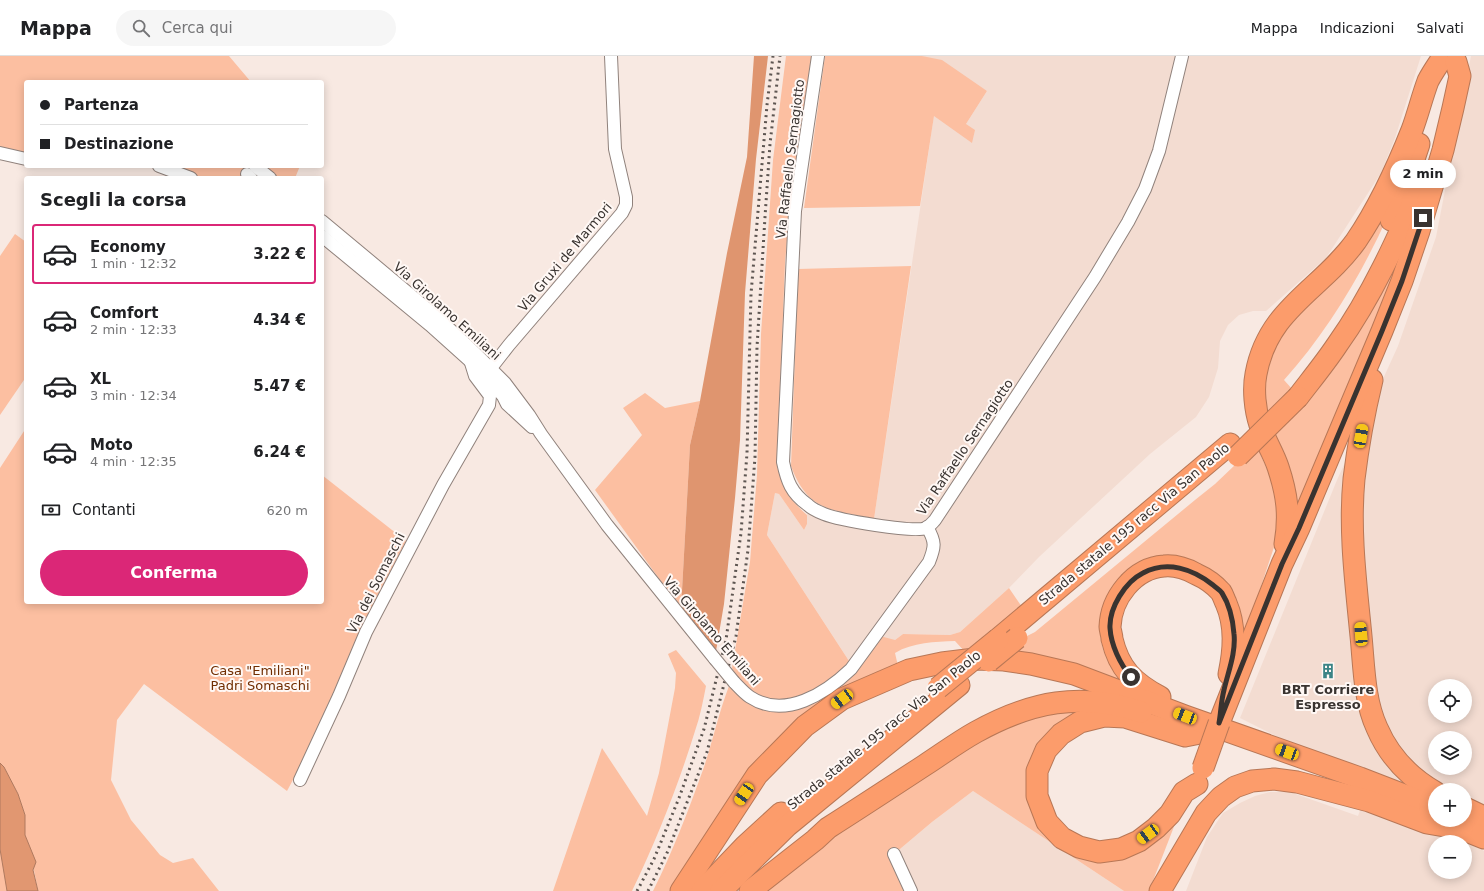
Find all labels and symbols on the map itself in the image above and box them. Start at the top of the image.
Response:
street label: Via Raffaello Sernagiotto [773,78,807,240]
callout: 2 min [1390,160,1456,188]
street label: Via Gruxi de Marmori [515,199,615,315]
route end [1414,209,1432,227]
street label: Via Girolamo Emiliani [390,259,504,363]
street label: Via Raffaello Sernagiotto [914,376,1016,518]
car [1353,423,1369,449]
street label: Strada statale 195 racc Via San Paolo [1036,440,1232,608]
street label: Via dei Somaschi [344,530,408,636]
street label: Via Girolamo Emiliani [661,574,763,688]
car [1354,622,1368,646]
street label: Strada statale 195 racc Via San Paolo [784,647,984,813]
building icon: BRT Corriere Espresso [1319,662,1337,680]
park label: Casa "Emiliani" Padri Somaschi [210,663,310,693]
route start [1122,668,1140,686]
place label: BRT Corriere Espresso [1282,682,1374,712]
car [829,687,855,711]
car [1172,706,1198,726]
car [1274,742,1300,762]
car [732,781,756,807]
car [1135,822,1161,846]

